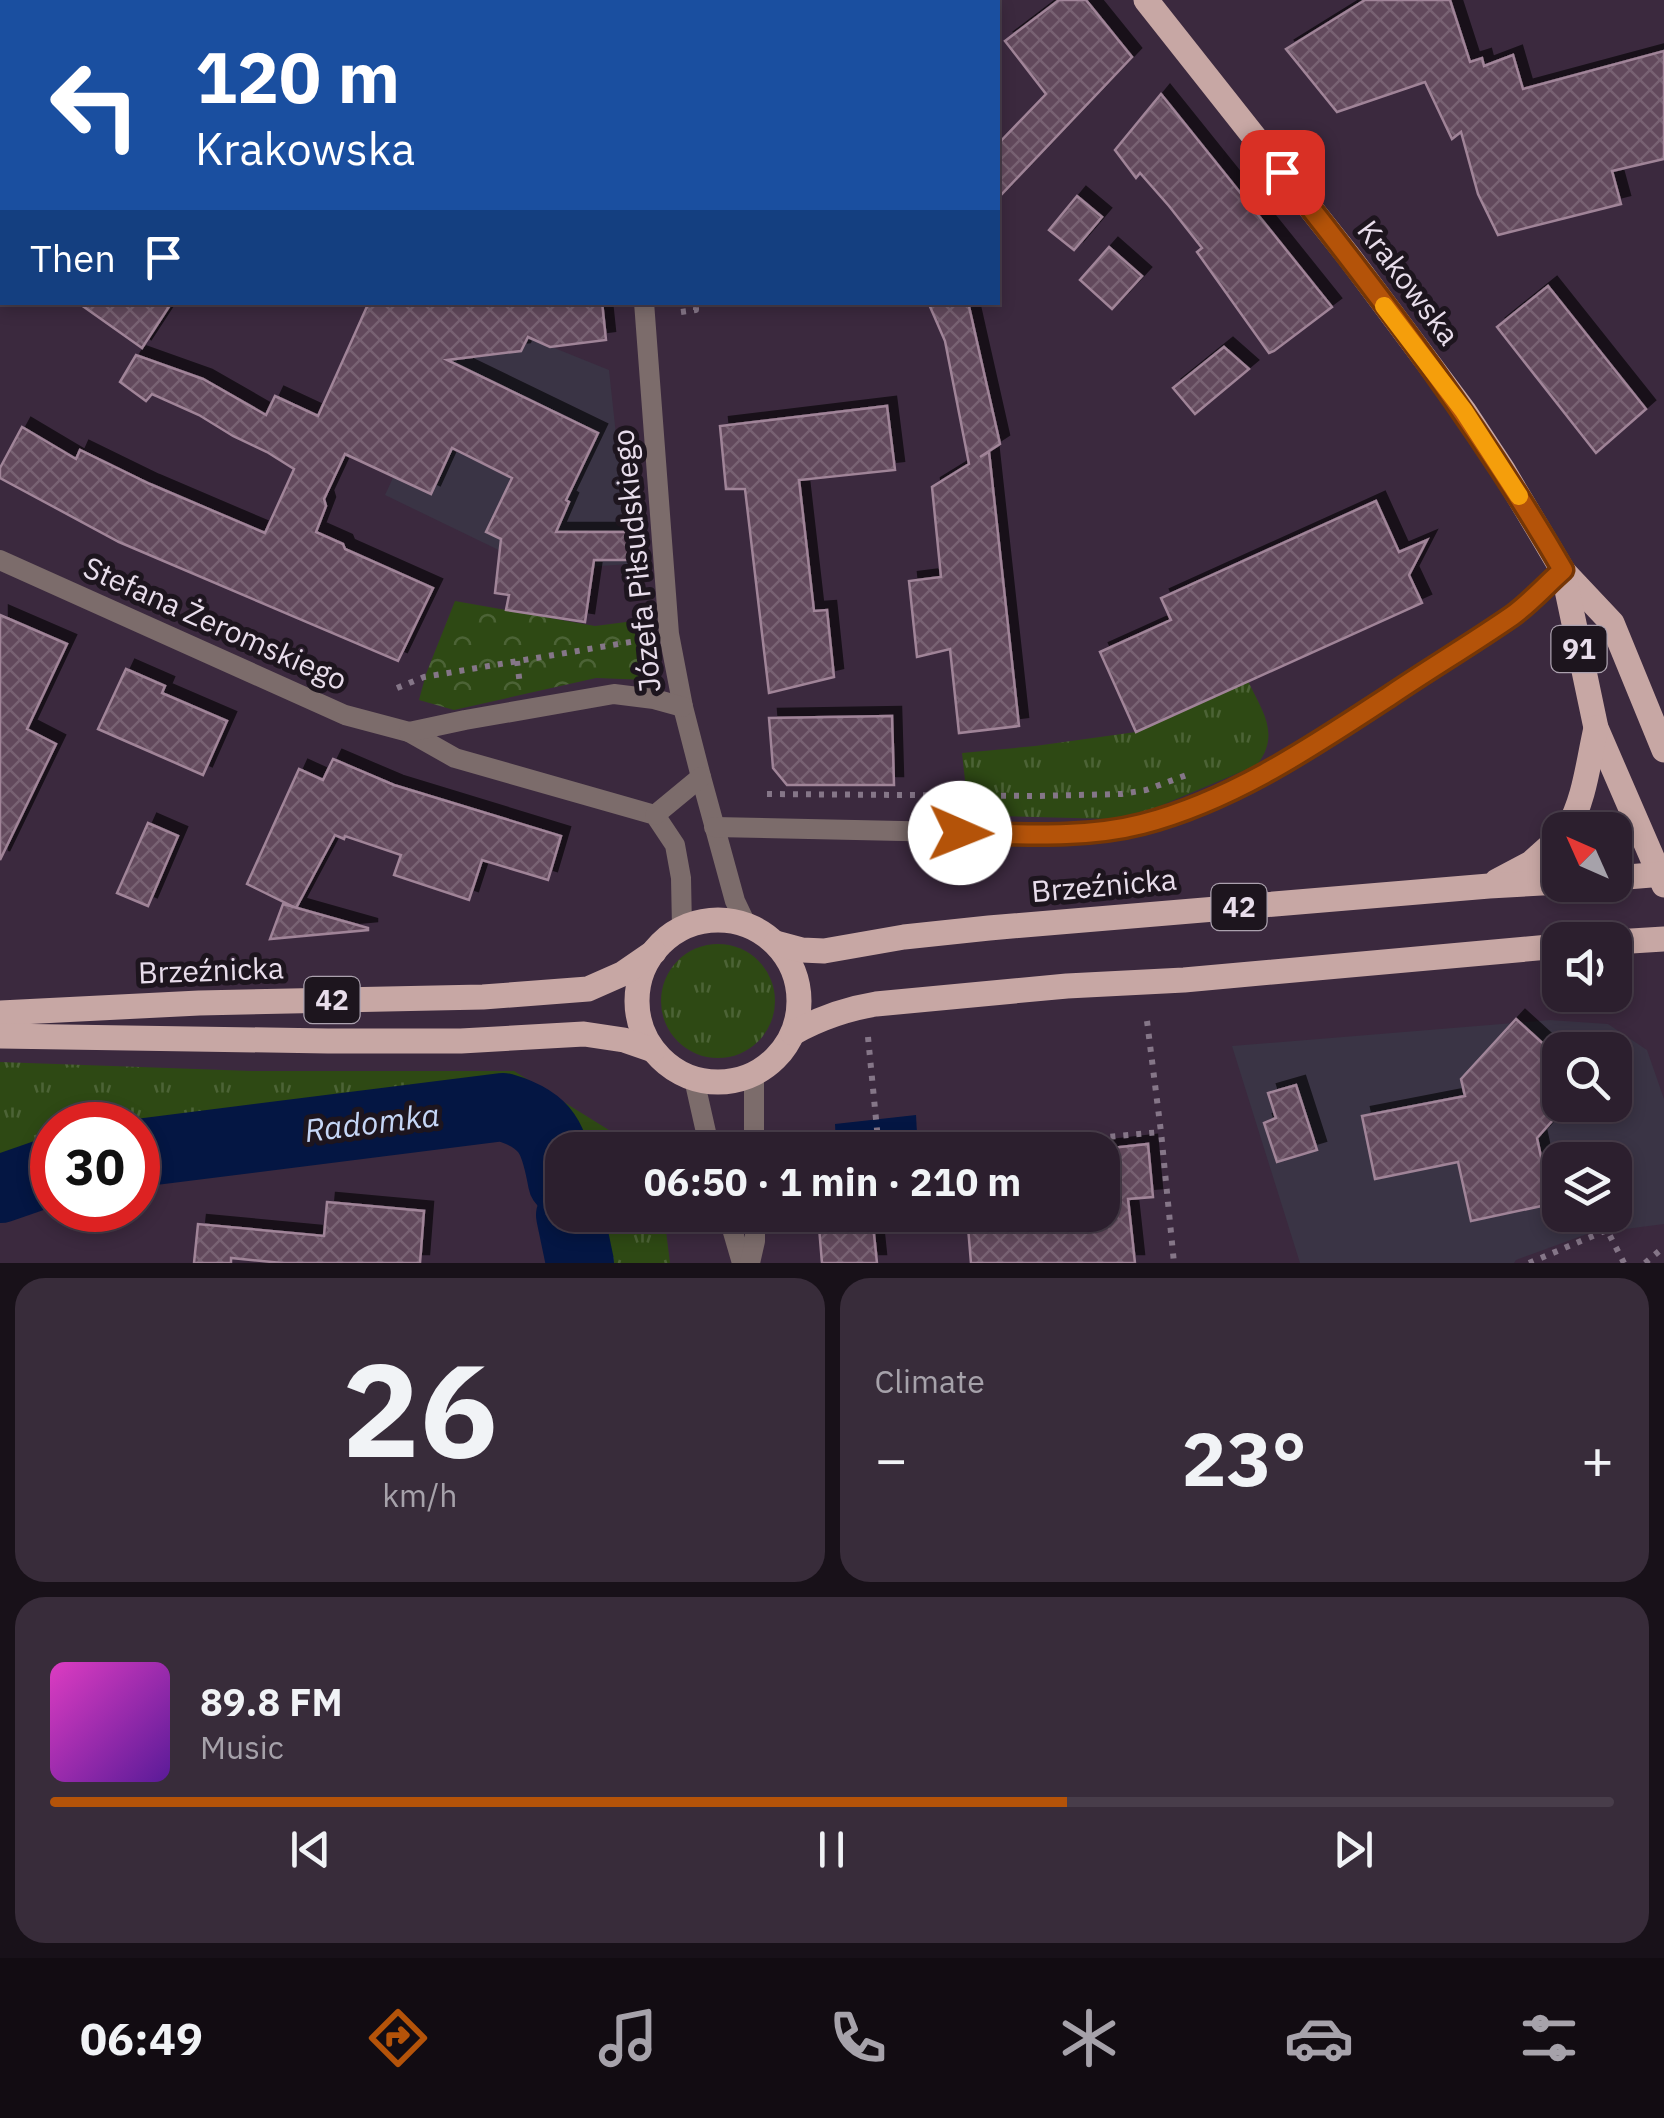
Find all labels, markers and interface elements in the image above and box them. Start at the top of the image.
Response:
text: 120 m [195,31,400,122]
icon: left [30,40,160,170]
text: Krakowska [195,119,415,177]
pin [1240,130,1325,215]
icon: arrive [1255,145,1310,200]
street label: Krakowska [1349,212,1469,352]
icon: arrive [136,230,191,285]
text: Then [30,233,116,282]
street label: Józefa Piłsudskiego [602,427,669,695]
street label: Stefana Żeromskiego [78,547,354,698]
road number: 91 [1552,626,1606,672]
position arrow [908,781,1012,885]
north arrow [1542,812,1632,902]
map controls [1542,812,1632,1232]
street label: Brzeźnicka [1030,859,1178,910]
road number: 42 [1212,884,1266,930]
button: sound [1542,922,1632,1012]
street label: Brzeźnicka [137,947,284,992]
road number: 42 [304,977,360,1023]
button: search [1542,1032,1632,1122]
water label: Radomka [302,1093,442,1151]
speed limit sign: 30 [30,1102,160,1232]
button: layers [1542,1142,1632,1232]
text: 06:50 · 1 min · 210 m [644,1157,1021,1206]
text: 26 [342,1324,498,1493]
text: Climate [875,1360,985,1402]
text: 23° [1182,1409,1307,1507]
text: − [875,1423,908,1494]
text: + [1581,1423,1614,1494]
text: km/h [382,1474,457,1516]
text: 89.8 FM [200,1677,343,1726]
text: Music [200,1726,284,1768]
icon: previous [283,1822,338,1877]
icon: pause [804,1822,859,1877]
icon: next [1326,1822,1381,1877]
icon: directions [363,2003,433,2073]
icon: music [593,2003,663,2073]
icon: phone [823,2003,893,2073]
icon: climate [1054,2003,1124,2073]
icon: car [1284,2003,1354,2073]
icon: filters [1514,2003,1584,2073]
text: 06:49 [80,2009,203,2067]

